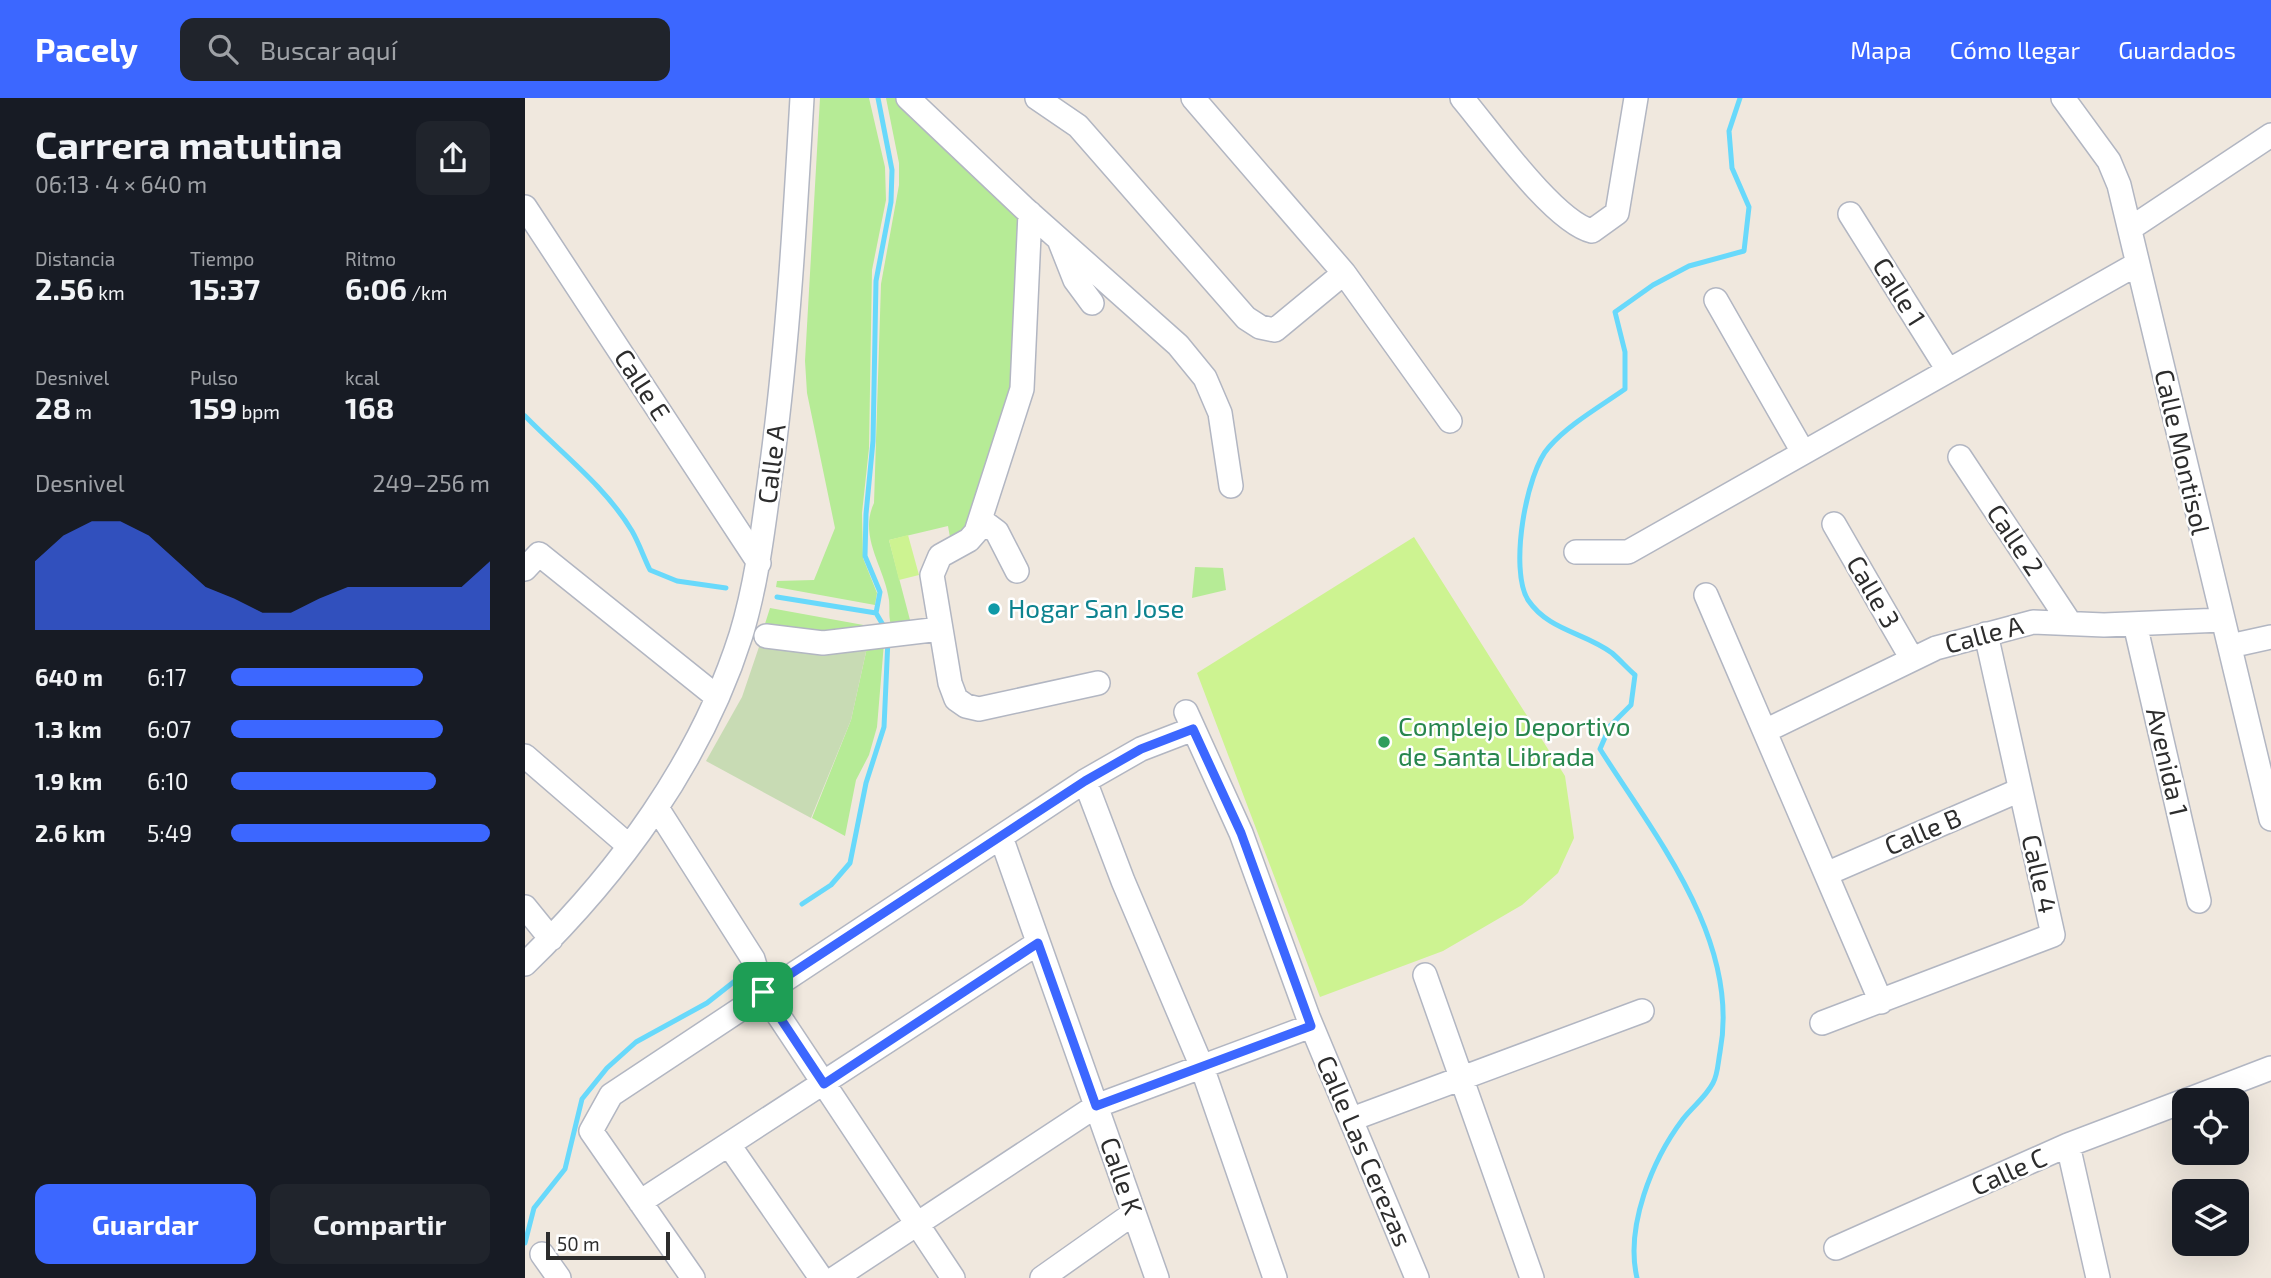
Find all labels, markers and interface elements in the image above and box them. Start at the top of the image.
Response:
search box [180,18,670,81]
text: Pacely [35,29,138,69]
icon: search [204,30,242,68]
text: Buscar aquí [260,34,397,65]
text: Mapa [1850,35,1912,64]
text: Cómo llegar [1950,35,2080,64]
text: Guardados [2118,35,2236,64]
text: Carrera matutina [35,121,342,167]
button: share [416,121,490,195]
text: 06:13 · 4 × 640 m [35,170,207,198]
text: Distancia [35,247,115,270]
text: Tiempo [190,247,254,270]
text: Ritmo [345,247,396,270]
street label: Calle 1 [1867,251,1933,331]
text: 2.56 [35,270,94,306]
text: 15:37 [190,270,260,306]
text: 6:06 [345,270,407,306]
text: km [94,281,125,304]
text: /km [407,281,447,304]
street label: Calle E [609,343,678,426]
text: Desnivel [35,366,109,389]
text: Pulso [190,366,238,389]
text: kcal [345,366,380,389]
street label: Calle Montisol [2149,366,2218,538]
text: 28 [35,389,71,425]
text: 159 [190,389,237,425]
text: 168 [345,389,394,425]
text: m [71,400,92,423]
text: bpm [237,400,280,423]
street label: Calle A [750,422,791,505]
text: Desnivel [35,469,125,497]
text: 249–256 m [372,469,490,497]
street label: Calle 2 [1981,498,2051,581]
street label: Calle 3 [1841,549,1907,633]
place label: Hogar San Jose [1008,592,1185,623]
marker: Hogar San Jose [986,601,1002,617]
street label: Calle A [1941,608,2026,659]
text: 640 m [35,663,103,691]
text: 6:17 [147,663,187,691]
street label: Avenida 1 [2141,705,2196,819]
place label: Complejo Deportivo de Santa Librada [1398,710,1630,771]
text: 1.3 km [35,715,102,743]
text: 6:07 [147,715,191,743]
marker: Complejo Deportivo de Santa Librada [1376,734,1392,750]
text: 1.9 km [35,767,102,795]
text: 6:10 [147,767,189,795]
street label: Calle B [1879,801,1965,861]
text: 2.6 km [35,819,106,847]
text: 5:49 [147,819,192,847]
street label: Calle 4 [2016,831,2065,916]
pin [733,962,793,1022]
icon: arrive [744,973,782,1011]
street label: Calle Las Cerezas [1311,1050,1420,1251]
map controls [2172,1088,2249,1256]
button: locate [2172,1088,2249,1165]
street label: Calle K [1095,1133,1150,1218]
street label: Calle C [1966,1140,2051,1201]
button: layers [2172,1179,2249,1256]
button: Guardar [35,1184,256,1264]
button: Compartir [270,1184,490,1264]
scale bar [546,1229,670,1261]
text: 50 m [557,1232,600,1255]

